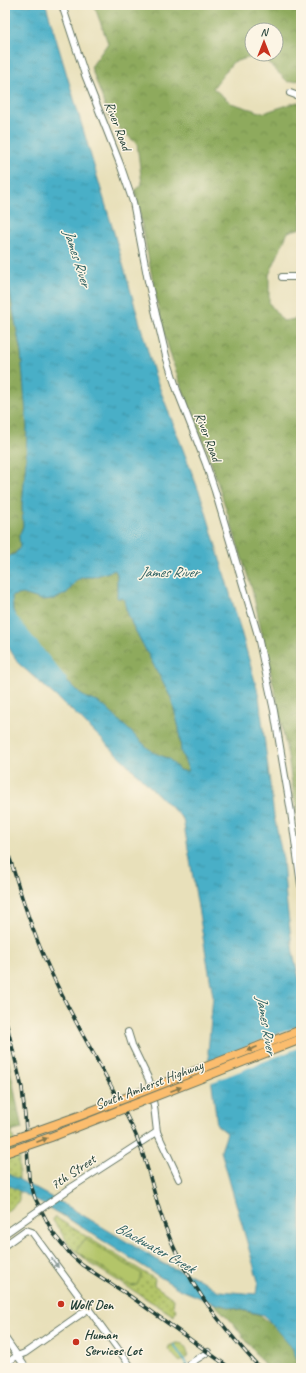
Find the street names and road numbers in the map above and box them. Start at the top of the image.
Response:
street label: River Road [101,99,136,155]
street label: River Road [191,410,226,466]
street label: South Amherst Highway [93,1056,207,1113]
street label: 7th Street [47,1150,100,1193]

